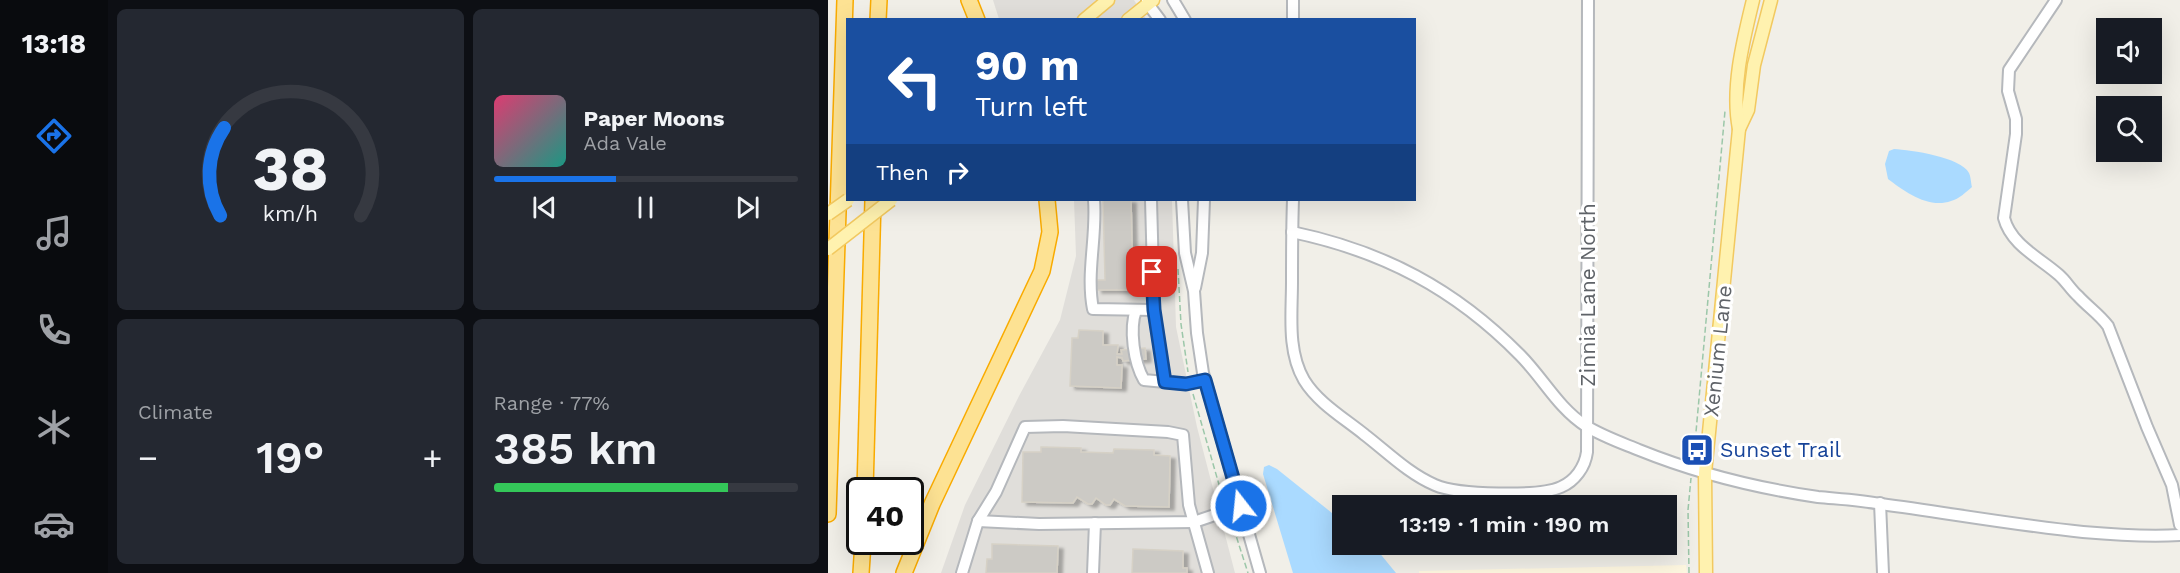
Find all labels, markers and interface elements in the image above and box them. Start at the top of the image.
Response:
map controls [2096,18,2162,162]
button: sound [2096,18,2162,84]
text: 13:18 [22,28,86,60]
text: 90 m [975,41,1079,90]
icon: left [876,42,954,120]
text: Turn left [975,91,1087,123]
button: search [2096,96,2162,162]
text: Paper Moons [584,106,725,131]
icon: directions [33,115,75,157]
text: Ada Vale [584,131,667,155]
text: 38 [252,133,328,206]
icon: right [941,156,974,189]
text: Then [876,160,929,185]
icon: previous [528,191,561,224]
icon: pause [629,191,662,224]
icon: next [731,191,764,224]
text: km/h [263,202,318,227]
street label: Zinnia Lane North [1575,203,1600,387]
icon: music [33,212,75,254]
pin [1126,246,1177,297]
icon: arrive [1135,255,1168,288]
street label: Xenium Lane [1698,284,1737,418]
icon: phone [33,309,75,351]
text: Range · 77% [494,391,610,415]
text: Climate [138,400,213,424]
icon: climate [33,406,75,448]
text: 385 km [494,422,658,475]
text: 19° [256,431,324,484]
bus stop icon: Sunset Trail [1679,432,1715,468]
place label: Sunset Trail [1720,437,1842,462]
text: − [138,438,158,477]
text: + [423,438,443,477]
position arrow [1209,474,1273,538]
speed limit sign: 40 [846,477,924,555]
icon: car [33,503,75,545]
text: 13:19 · 1 min · 190 m [1400,512,1609,537]

